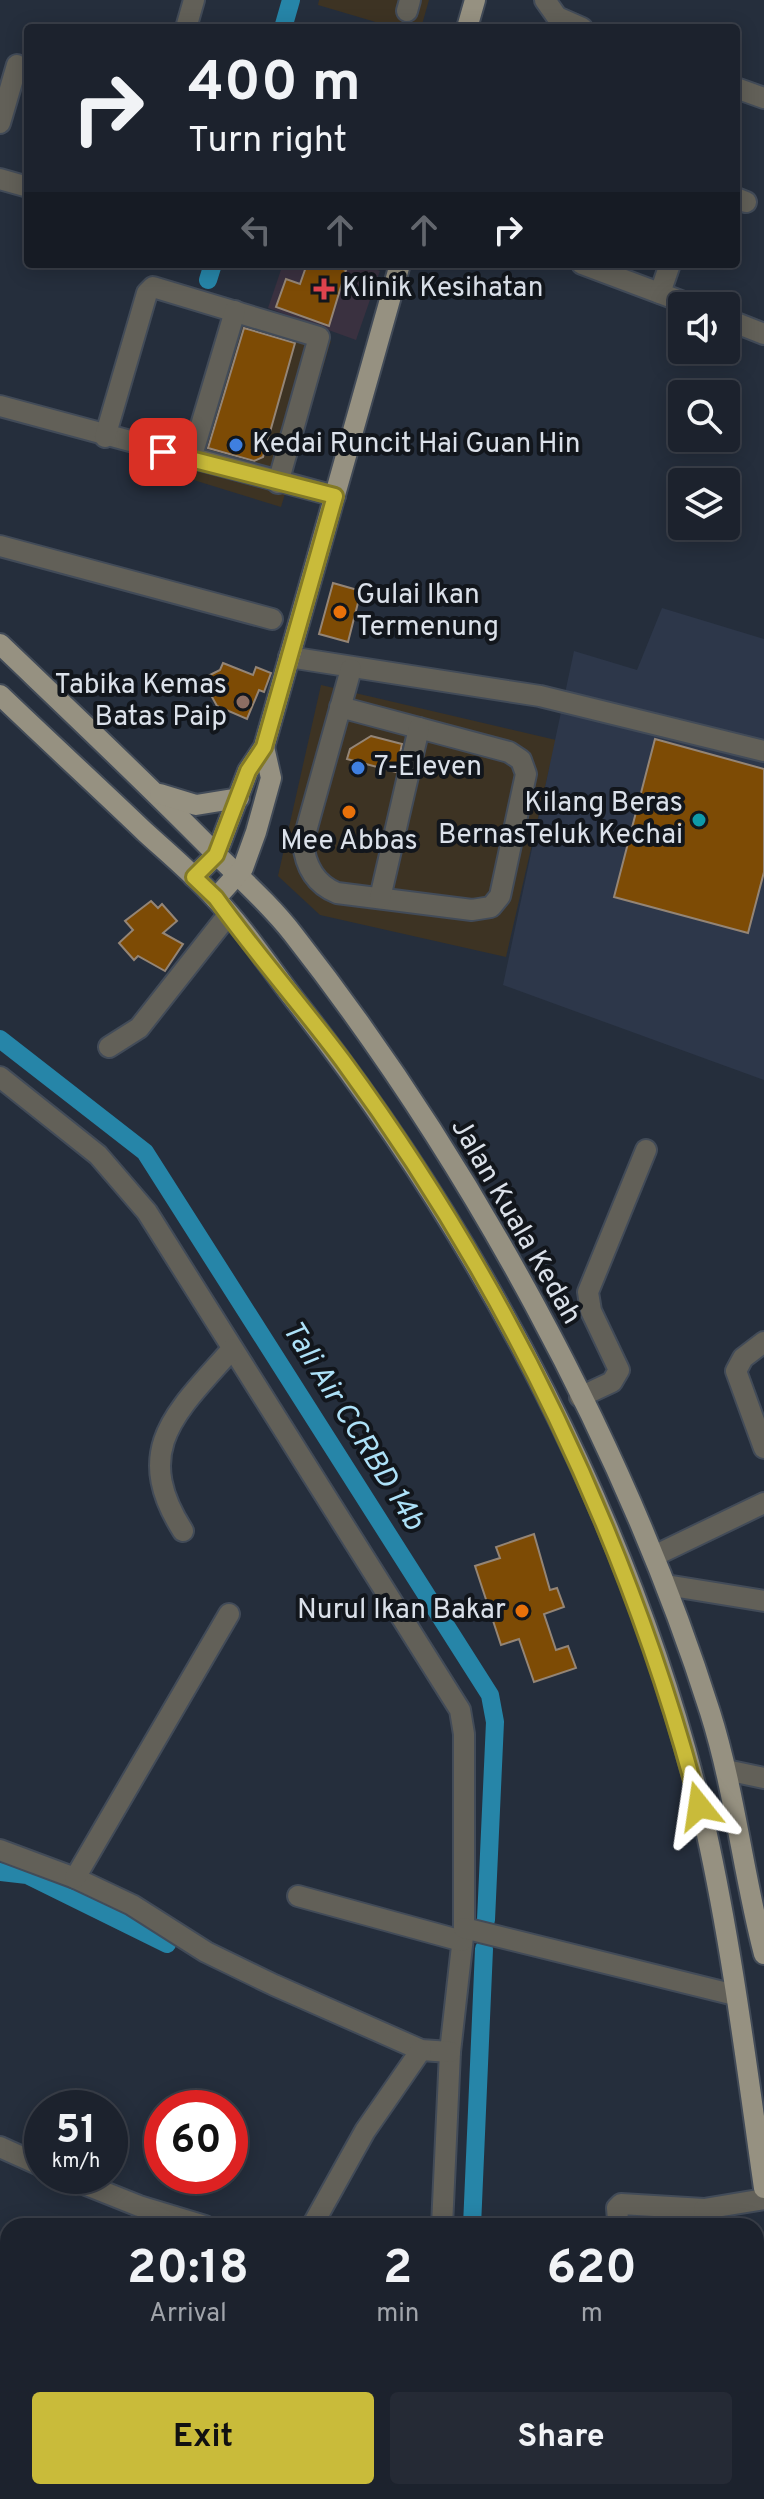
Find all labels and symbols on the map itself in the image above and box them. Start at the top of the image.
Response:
place label: Klinik Kesihatan [342,271,543,307]
marker: Klinik Kesihatan [313,278,335,300]
pin [129,418,197,486]
place label: Kedai Runcit Hai Guan Hin [252,427,580,463]
marker: Kedai Runcit Hai Guan Hin [227,436,245,454]
place label: Gulai Ikan Termenung [356,578,499,646]
marker: Gulai Ikan Termenung [331,603,349,621]
place label: Tabika Kemas Batas Paip [55,668,227,736]
marker: Tabika Kemas Batas Paip [234,693,252,711]
place label: 7-Eleven [374,750,482,786]
marker: 7-Eleven [349,759,367,777]
place label: Kilang Beras BernasTeluk Kechai [438,786,683,854]
marker: Mee Abbas [340,803,358,821]
marker: Kilang Beras BernasTeluk Kechai [690,811,708,829]
place label: Mee Abbas [280,824,418,860]
street label: Jalan Kuala Kedah [441,1113,589,1331]
water label: Tali Air CCRBD 14b [273,1314,432,1538]
place label: Nurul Ikan Bakar [297,1593,506,1629]
marker: Nurul Ikan Bakar [513,1602,531,1620]
position arrow [657,1764,741,1848]
speed limit sign: 60 [144,2090,248,2194]

